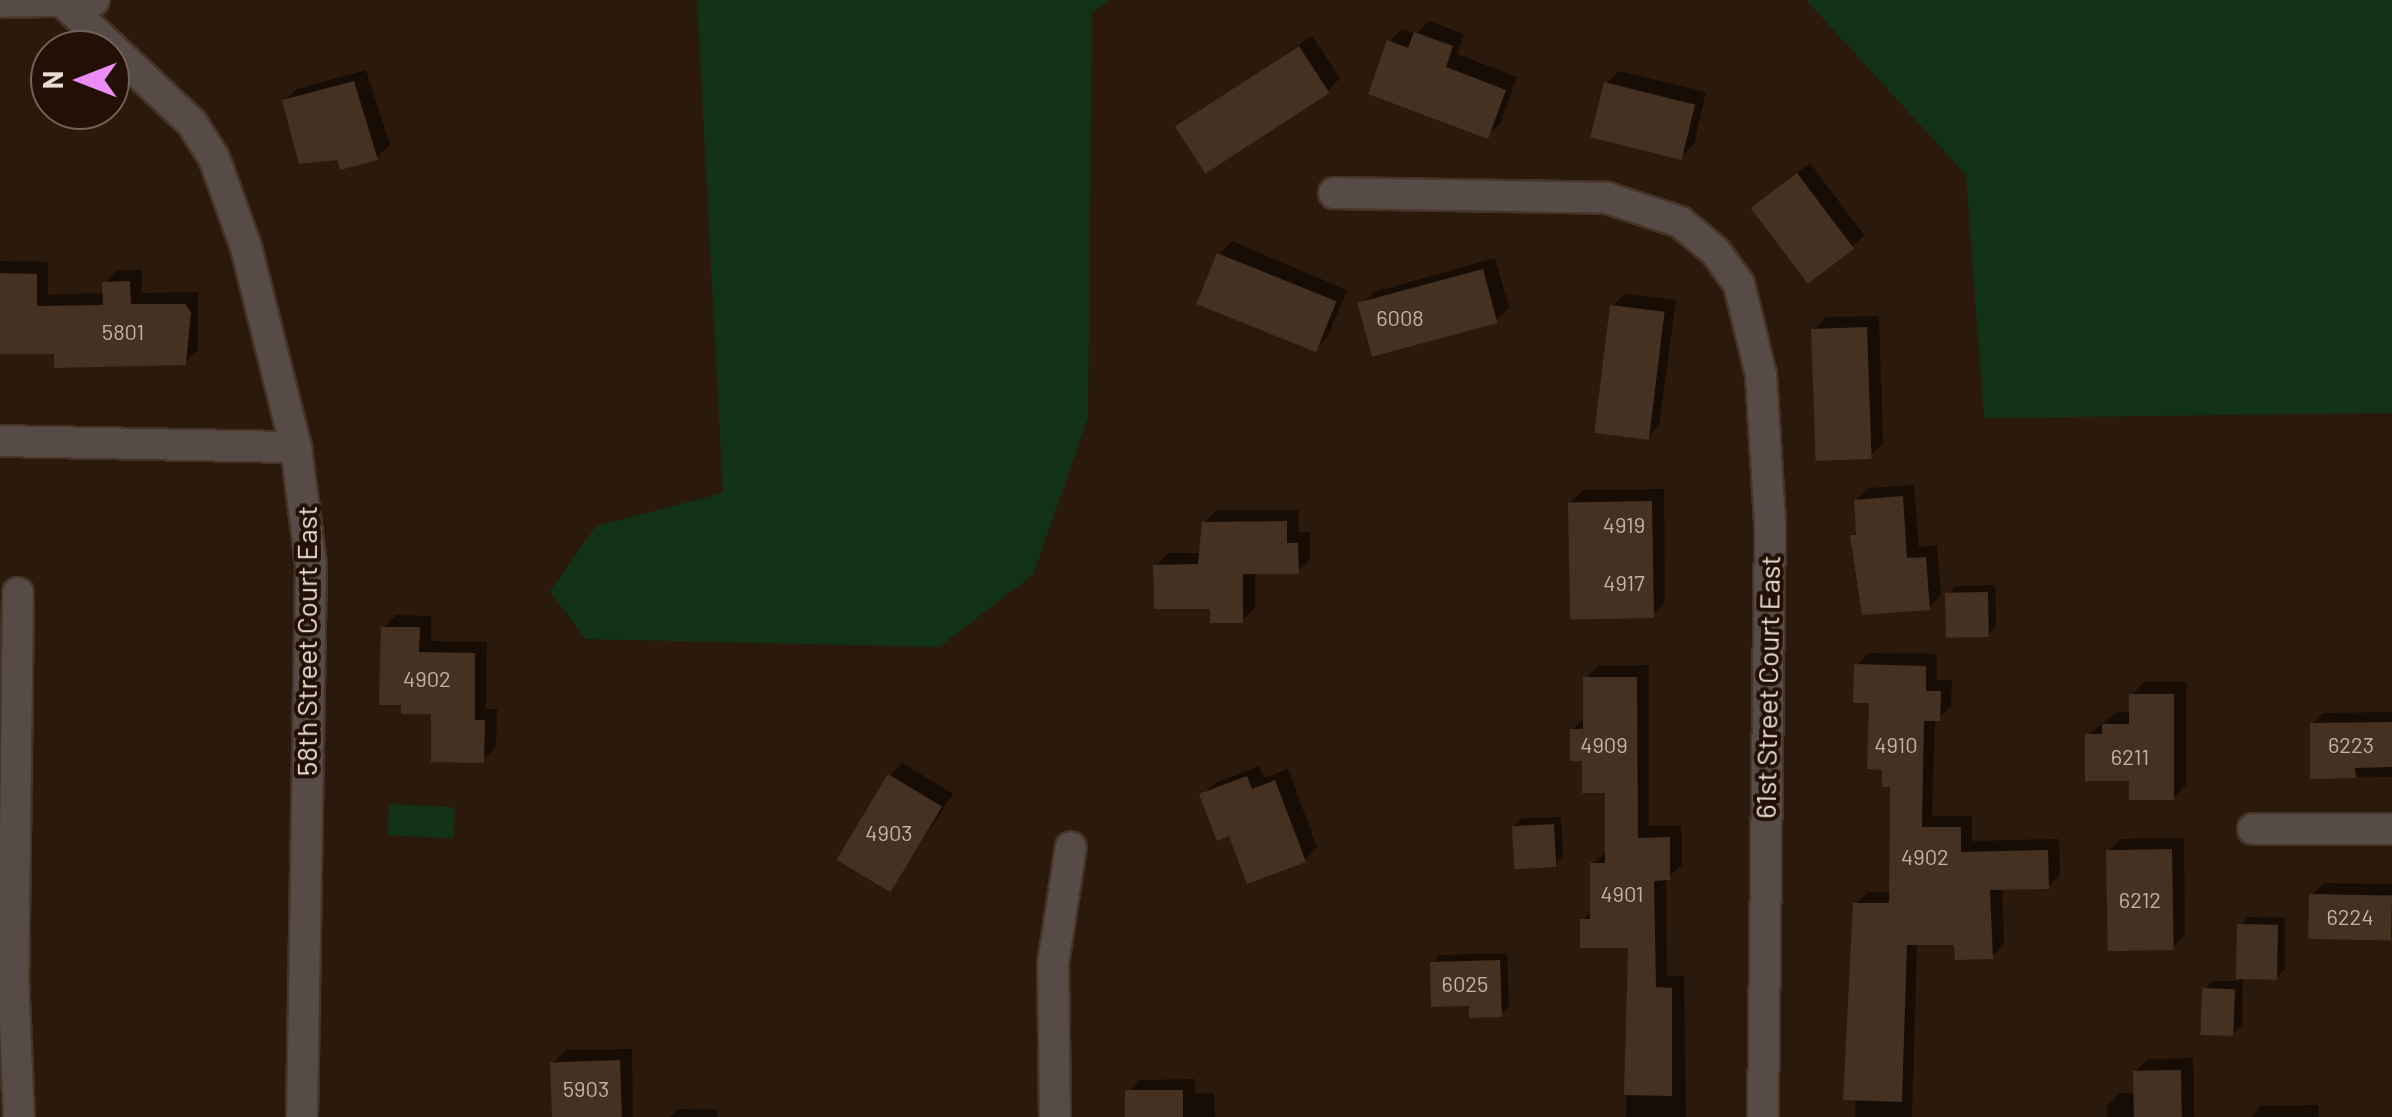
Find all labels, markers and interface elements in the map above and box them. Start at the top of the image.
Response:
north arrow [30,30,130,130]
text: N [35,71,69,89]
house number: 6008 [1376,305,1424,331]
house number: 5801 [102,319,144,345]
street label: 58th Street Court East [289,506,323,776]
house number: 4919 [1603,512,1645,538]
street label: 61st Street Court East [1748,555,1786,819]
house number: 4917 [1603,570,1645,596]
house number: 4902 [403,666,451,692]
house number: 4909 [1580,732,1628,758]
house number: 4910 [1874,732,1918,758]
house number: 6223 [2328,732,2374,758]
house number: 6211 [2111,744,2149,770]
house number: 4903 [865,820,913,846]
house number: 4902 [1901,844,1949,870]
house number: 4901 [1600,881,1644,907]
house number: 6212 [2119,887,2161,913]
house number: 6224 [2326,904,2374,930]
house number: 6025 [1442,971,1488,997]
house number: 5903 [563,1076,609,1102]

